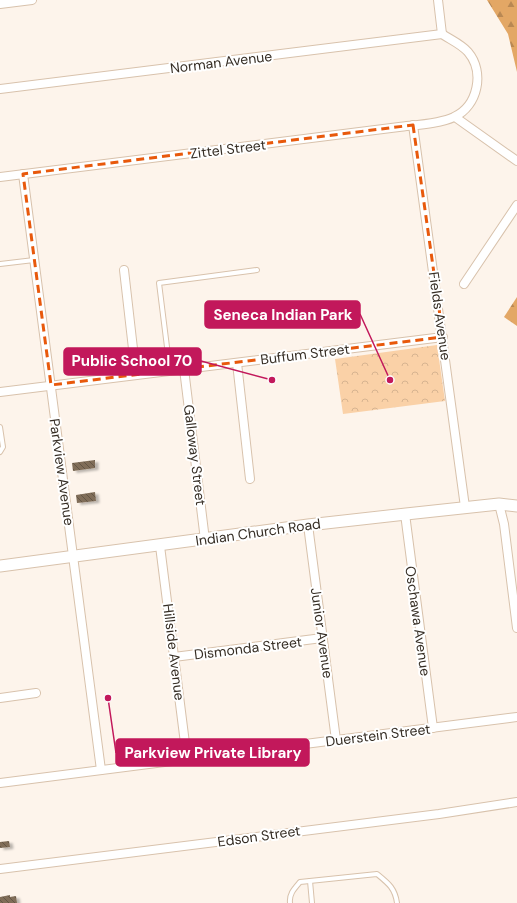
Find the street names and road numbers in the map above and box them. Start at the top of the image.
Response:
street label: Norman Avenue [169,47,273,77]
street label: Zittel Street [189,135,267,163]
street label: Fields Avenue [425,271,455,361]
street label: Buffum Street [259,340,351,368]
street label: Galloway Street [180,404,210,506]
street label: Parkview Avenue [46,417,78,527]
street label: Indian Church Road [194,514,322,550]
street label: Oschawa Avenue [401,565,435,677]
street label: Junior Avenue [307,587,337,679]
street label: Hillside Avenue [159,602,189,702]
street label: Dismonda Street [193,632,303,664]
street label: Duerstein Street [325,720,431,750]
street label: Edson Street [216,821,302,851]

